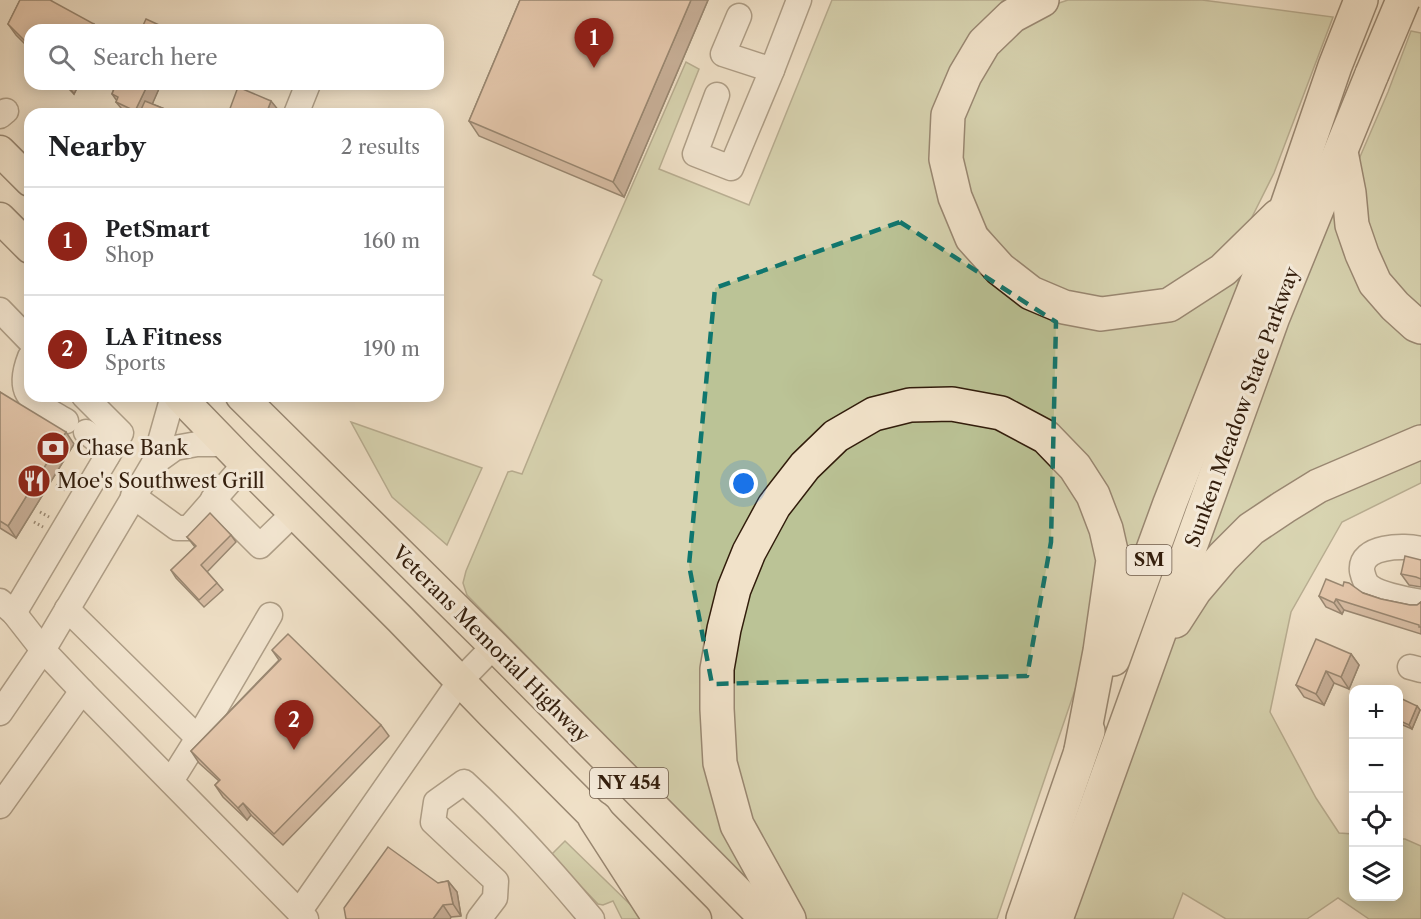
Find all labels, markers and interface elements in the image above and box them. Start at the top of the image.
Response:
pin: 1 [574,19,614,68]
search box [24,24,444,90]
icon: search [45,41,78,74]
text: Search here [93,44,218,71]
text: Nearby [48,131,146,163]
text: 2 results [341,135,420,159]
text: PetSmart [105,216,210,243]
text: 1 [63,229,72,253]
text: 160 m [363,229,420,253]
text: Shop [105,243,154,267]
street label: Sunken Meadow State Parkway [1180,263,1304,550]
text: LA Fitness [105,324,222,351]
text: 2 [62,337,73,361]
text: 190 m [363,337,420,361]
text: Sports [105,351,166,375]
bank icon: Chase Bank [35,430,71,466]
place label: Chase Bank [76,436,190,460]
restaurant icon: Moe's Southwest Grill [16,463,52,499]
place label: Moe's Southwest Grill [57,469,265,493]
your location [729,469,758,498]
street label: Veterans Memorial Highway [387,540,595,748]
road number: SM [1126,545,1172,575]
map controls [1349,685,1403,901]
button: + [1349,685,1403,739]
pin: 2 [274,700,314,750]
button: − [1349,739,1403,793]
road number: NY 454 [590,768,668,798]
button: locate [1349,793,1403,847]
button: layers [1349,847,1403,901]

